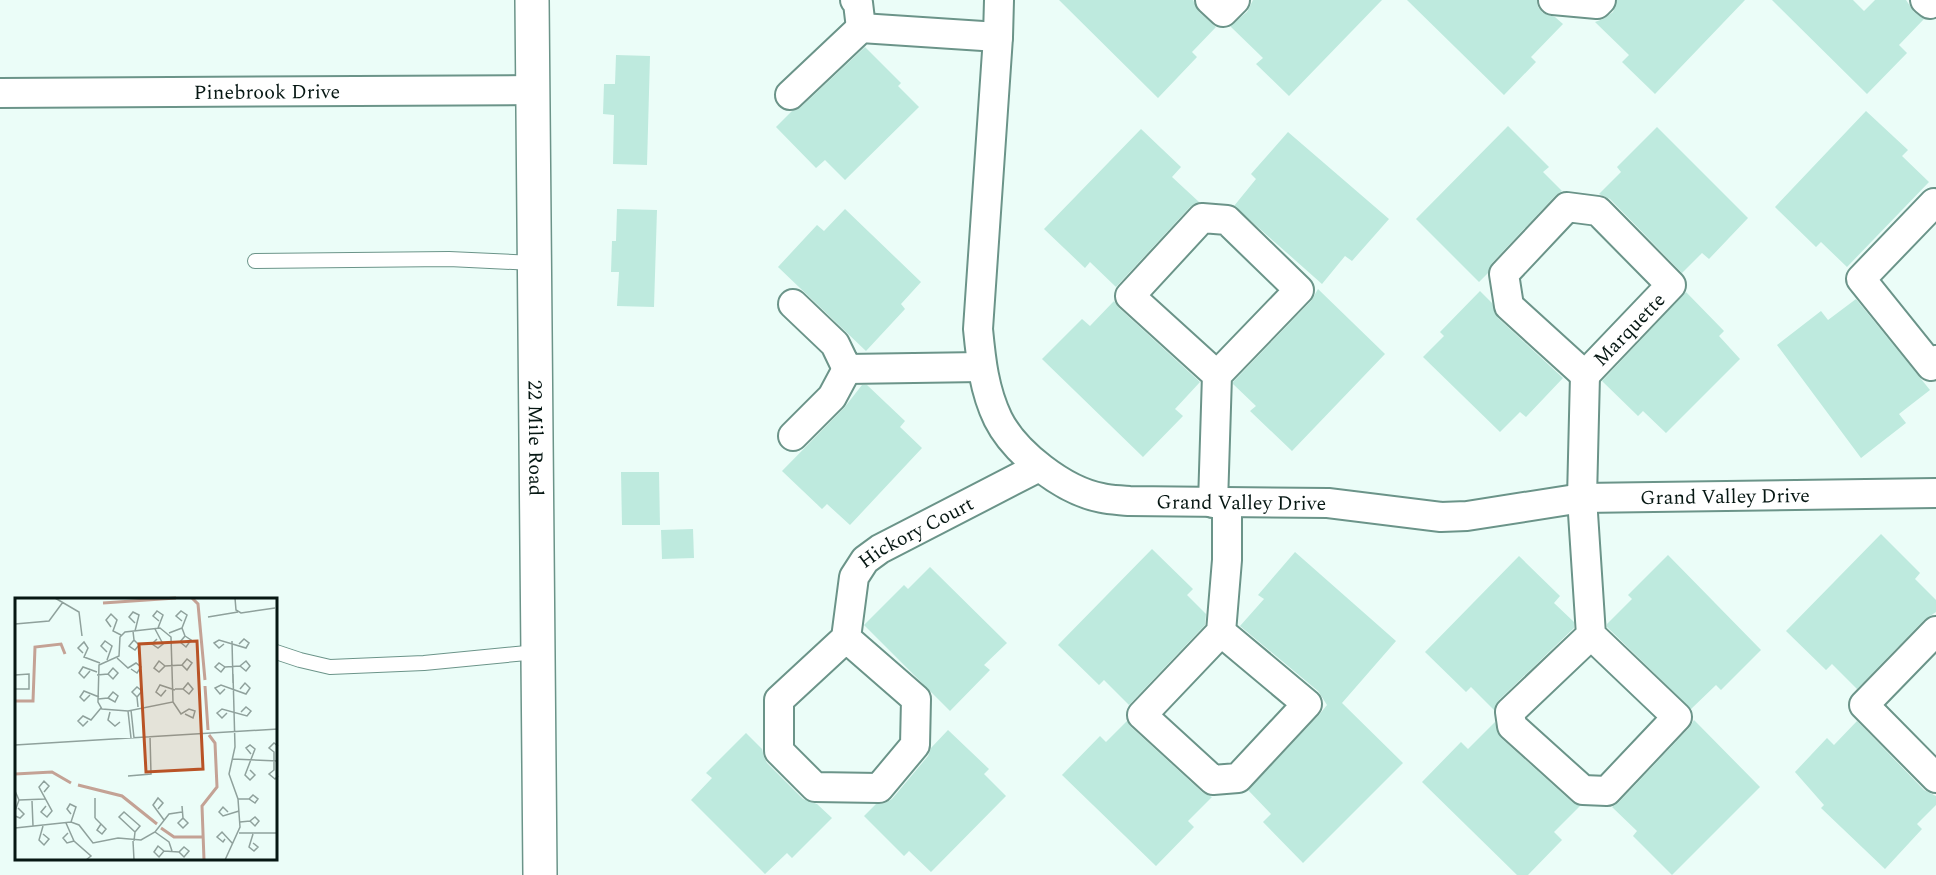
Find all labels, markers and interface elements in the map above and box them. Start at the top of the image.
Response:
street label: Pinebrook Drive [194,77,340,108]
street label: Marquette [1587,286,1673,373]
street label: 22 Mile Road [519,380,551,496]
street label: Grand Valley Drive [1640,481,1810,513]
street label: Grand Valley Drive [1156,487,1326,519]
street label: Hickory Court [852,489,979,576]
inset map [15,598,278,860]

